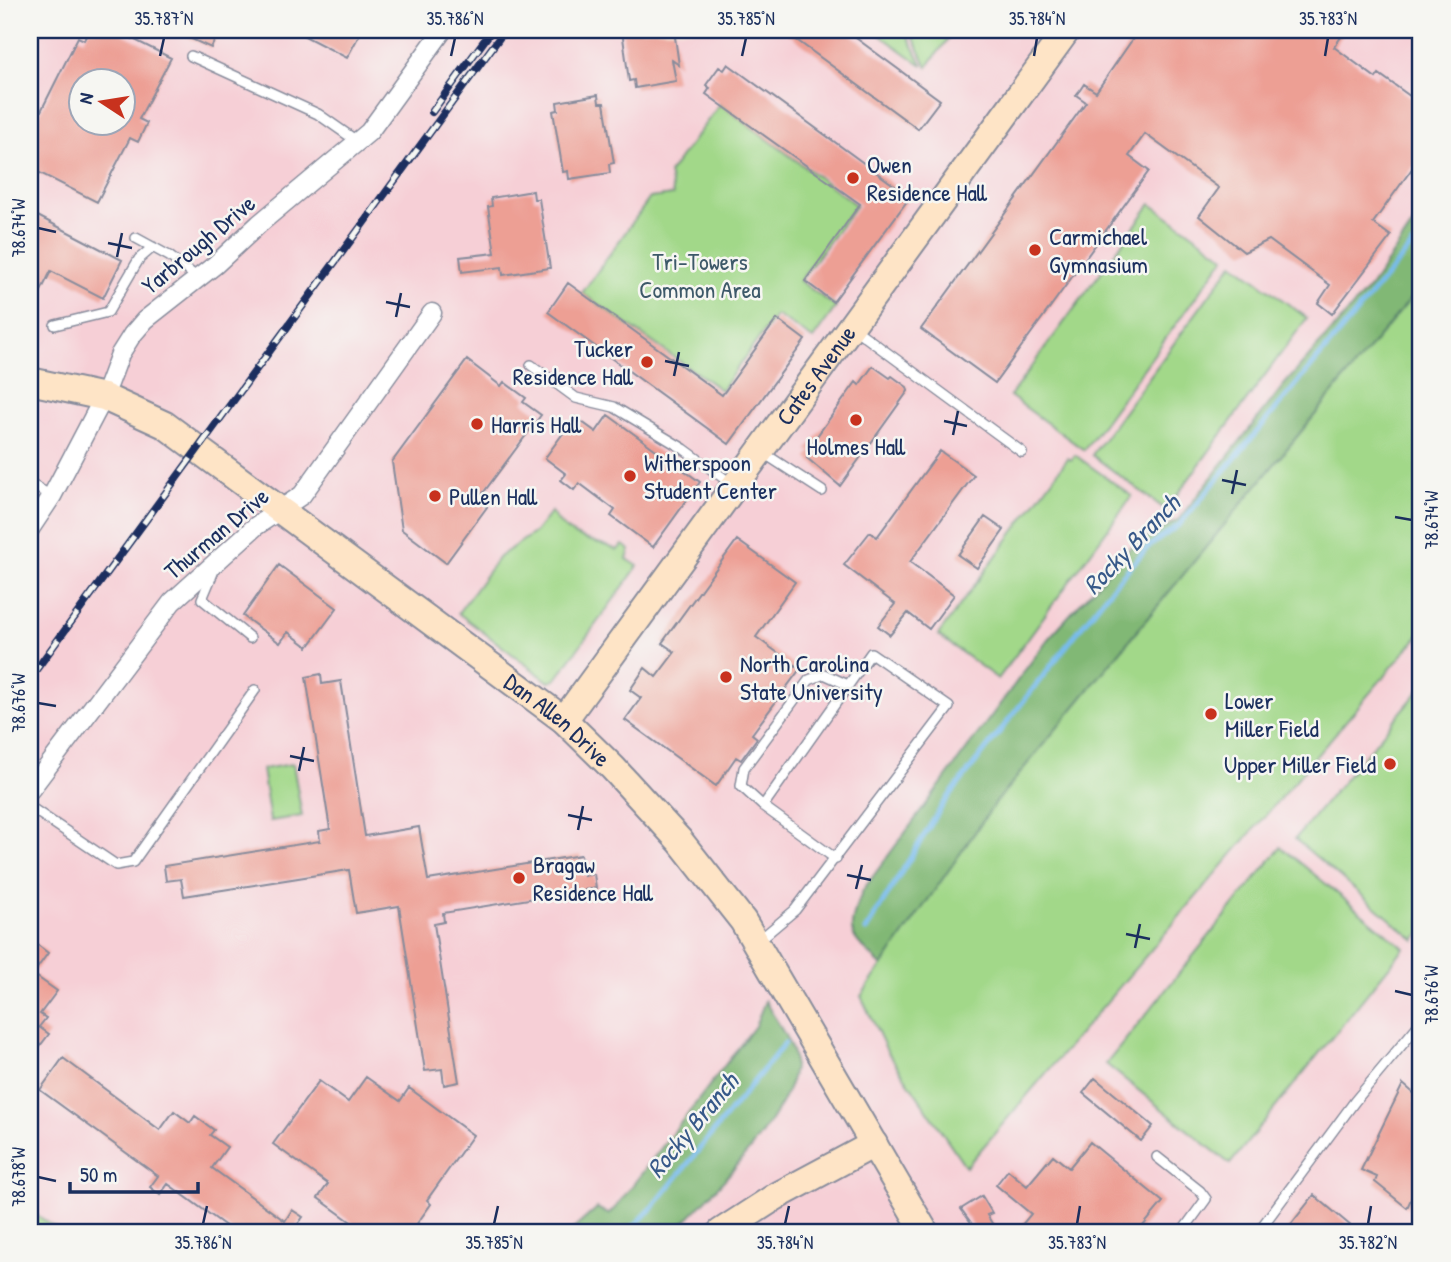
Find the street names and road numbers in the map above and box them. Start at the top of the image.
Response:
street label: Yarbrough Drive [134,187,262,301]
street label: Cates Avenue [768,318,863,431]
street label: Thurman Drive [157,480,275,586]
street label: Dan Allen Drive [498,665,619,774]

